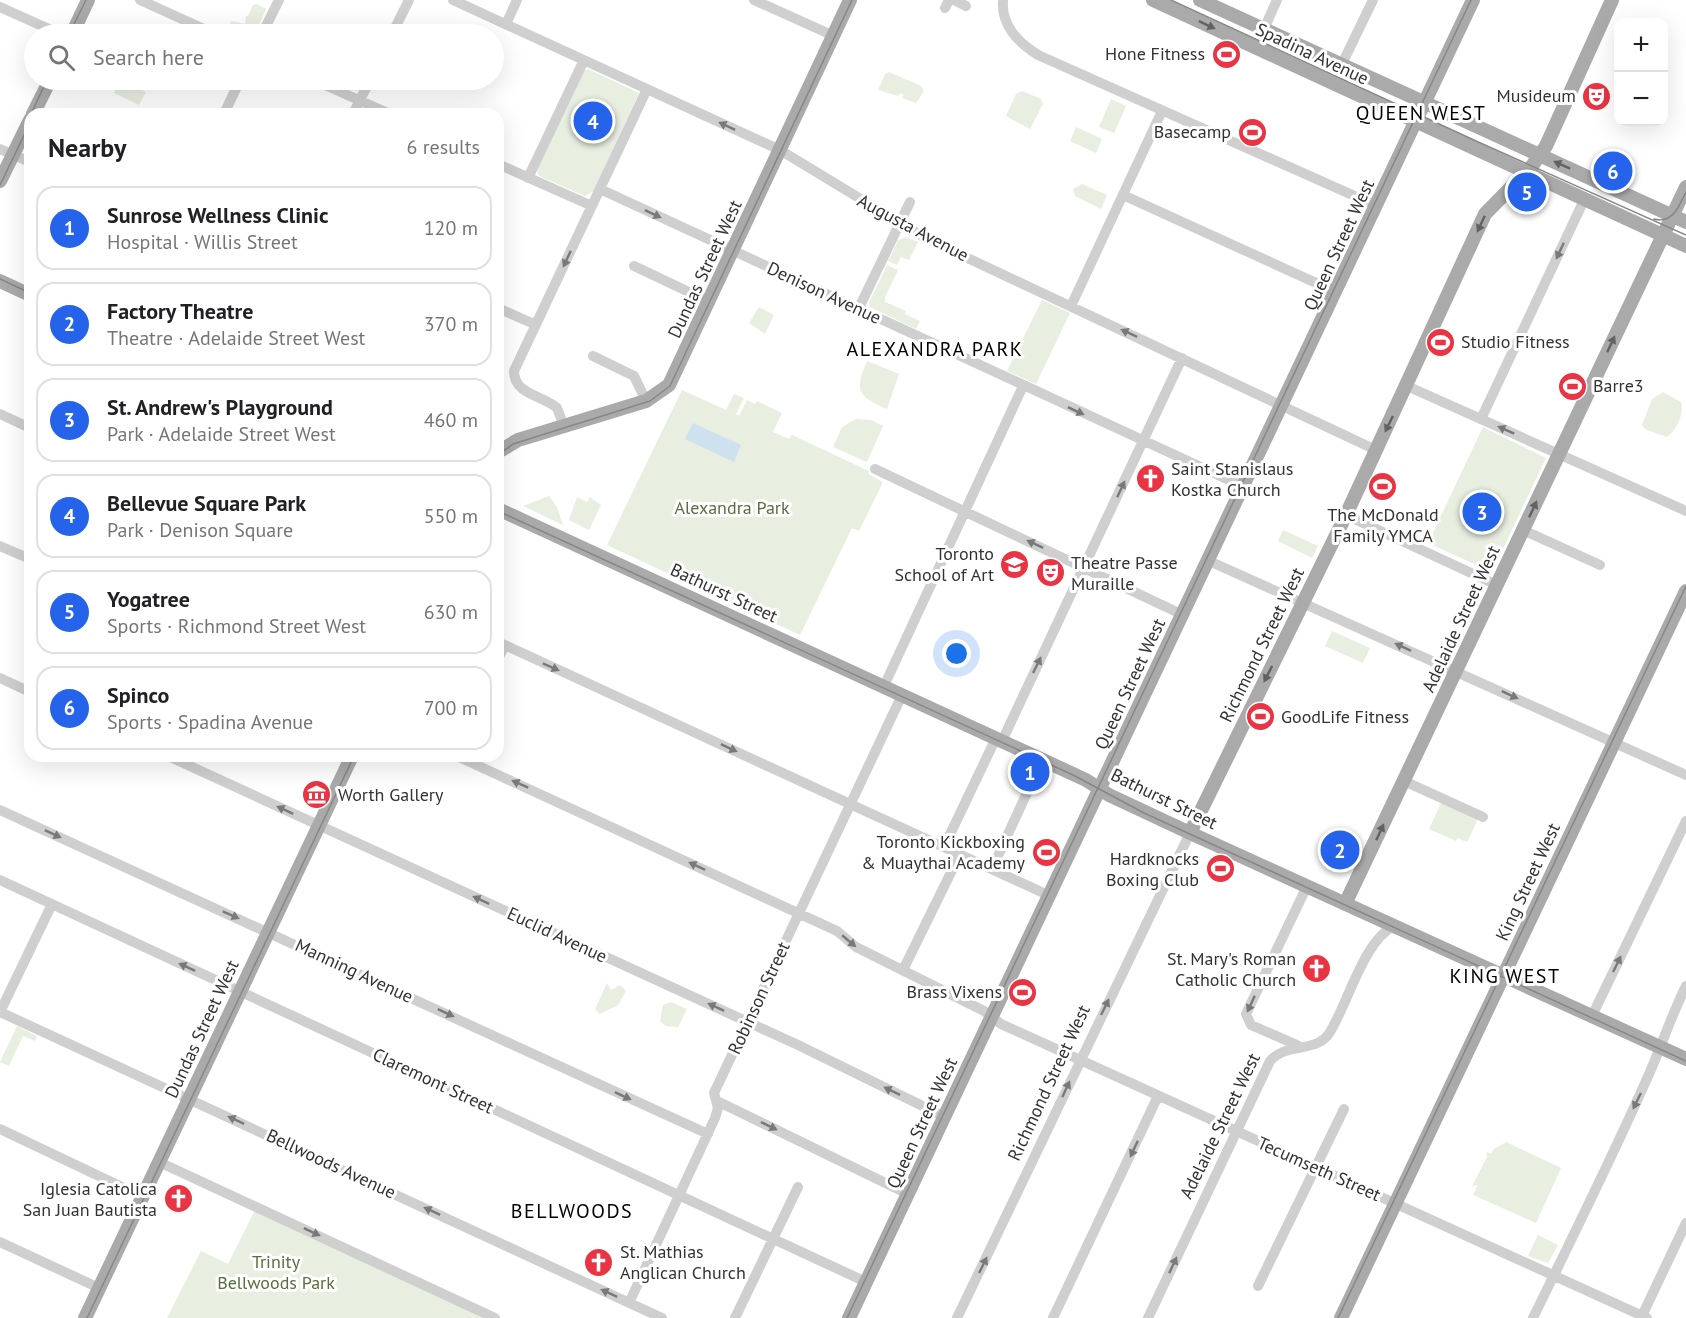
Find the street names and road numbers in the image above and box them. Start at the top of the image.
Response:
street label: Spadina Avenue [1252,17,1372,90]
street label: Queen Street West [1298,176,1379,314]
street label: Augusta Avenue [854,189,973,267]
street label: Dundas Street West [662,196,747,342]
street label: Denison Avenue [764,256,885,329]
street label: Adelaide Street West [1416,542,1505,696]
street label: Bathurst Street [667,558,781,627]
street label: Richmond Street West [1214,564,1309,726]
street label: Queen Street West [1089,615,1170,753]
street label: Bathurst Street [1107,763,1221,834]
street label: King Street West [1490,819,1565,944]
street label: Euclid Avenue [504,901,611,968]
street label: Manning Avenue [292,933,417,1008]
street label: Robinson Street [722,938,795,1058]
street label: Dundas Street West [159,956,244,1102]
street label: Richmond Street West [1002,1001,1095,1164]
street label: Claremont Street [369,1043,497,1119]
street label: Adelaide Street West [1174,1049,1265,1202]
street label: Queen Street West [881,1054,962,1192]
street label: Bellwoods Avenue [263,1123,400,1204]
street label: Tecumseth Street [1254,1131,1384,1206]

